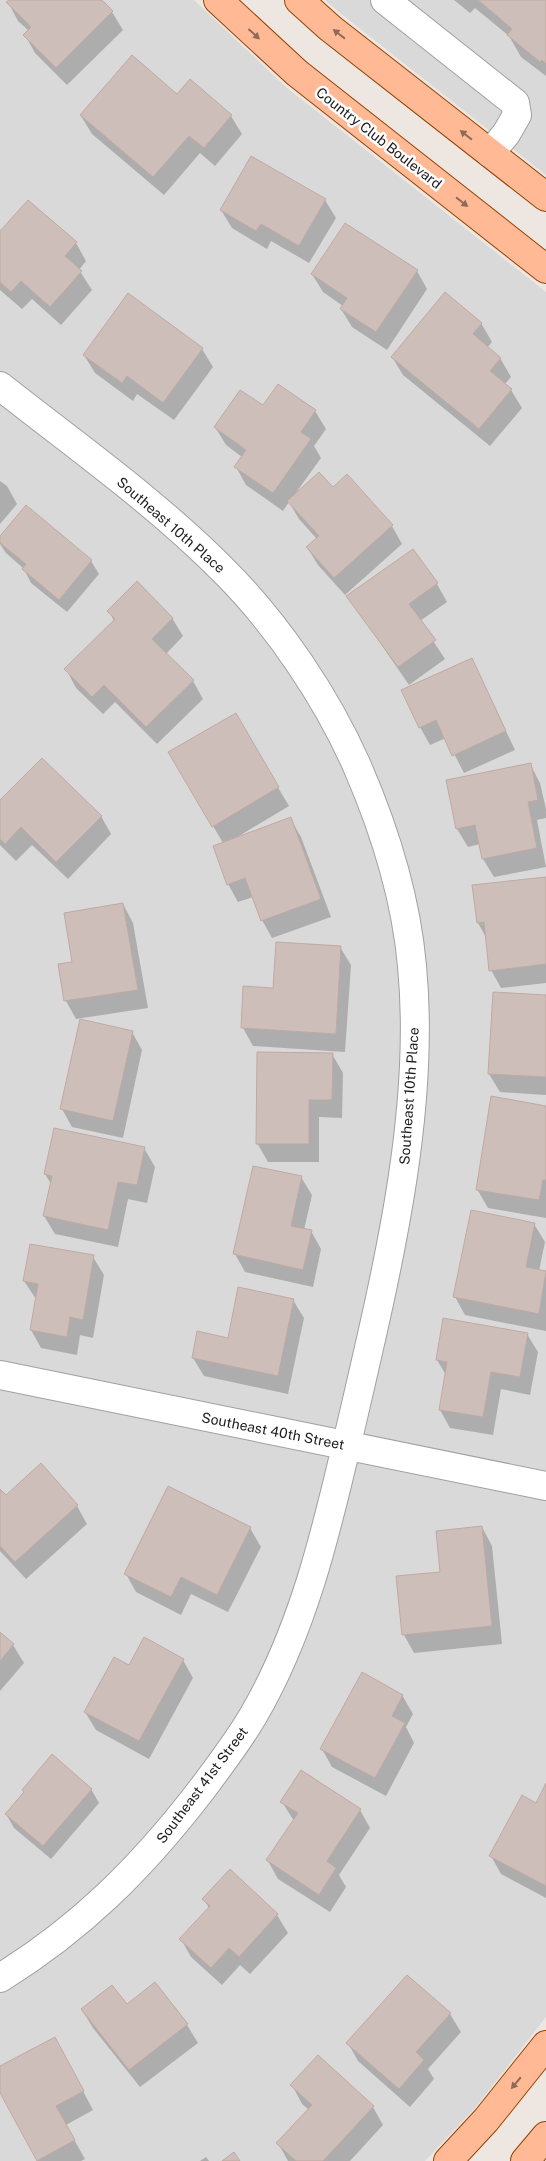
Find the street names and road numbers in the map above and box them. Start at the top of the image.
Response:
street label: Country Club Boulevard [313,84,445,192]
street label: Southeast 10th Place [114,474,228,576]
street label: Southeast 10th Place [396,1027,422,1165]
street label: Southeast 40th Street [200,1409,346,1453]
street label: Southeast 41st Street [153,1724,251,1846]

